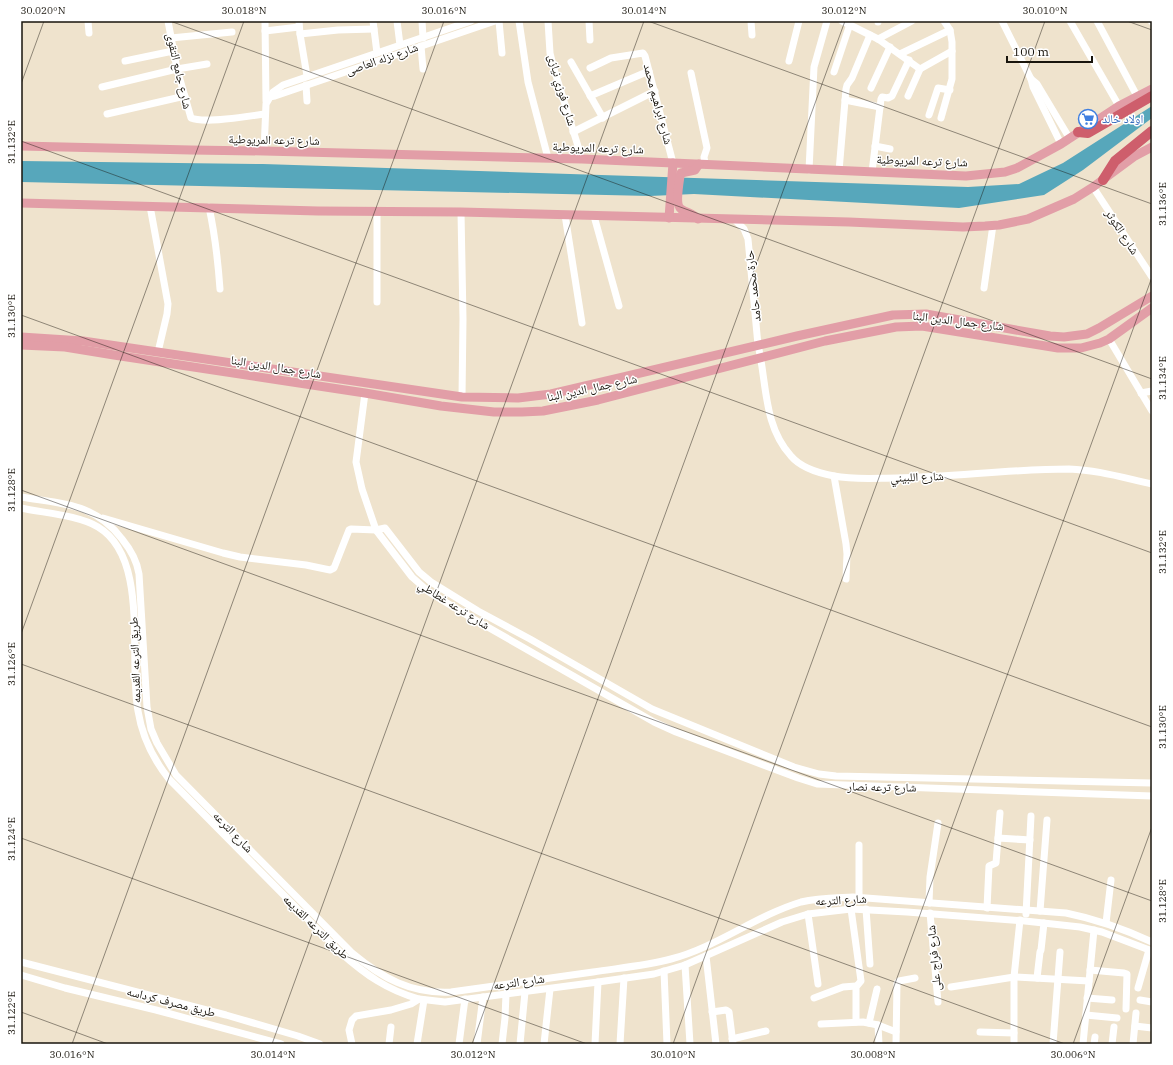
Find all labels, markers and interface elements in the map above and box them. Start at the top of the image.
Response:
text: 30.020°N [20,4,66,17]
text: 30.018°N [221,4,267,17]
text: 30.016°N [421,4,467,17]
text: 30.014°N [621,4,667,17]
text: 30.012°N [821,4,867,17]
text: 30.010°N [1022,4,1068,17]
street label: شارع جامع التقوى [162,31,196,111]
scale bar [1007,38,1092,64]
street label: شارع نزله العاصى [344,39,420,79]
text: 100 m [1013,44,1049,59]
street label: شارع فوزي نيازى [542,52,580,128]
street label: شارع ابراهيم محمد [640,62,677,146]
supermarket icon: اولاد خالد [1077,108,1099,130]
place label: اولاد خالد [1102,111,1143,126]
text: 31.132°E [5,120,18,164]
street label: شارع ترعه المريوطية [228,131,320,149]
street label: شارع ترعه المريوطية [552,138,644,158]
street label: شارع ترعه المريوطية [876,151,968,171]
text: 31.136°E [1156,182,1169,226]
street label: شارع الكوثر [1101,205,1143,258]
street label: حارة محمد حامد [741,249,764,322]
text: 31.130°E [5,294,18,338]
street label: شارع جمال الدين البنا [912,307,1005,335]
street label: شارع جمال الدين البنا [230,352,323,382]
text: 31.134°E [1156,356,1169,400]
street label: شارع جمال الدين البنا [546,371,639,405]
text: 31.128°E [5,468,18,512]
street label: شارع اللبيني [890,468,944,488]
text: 31.132°E [1156,530,1169,574]
street label: شارع ترعه غطاطي [414,577,493,635]
street label: طريق الترعه القديمه [125,616,144,703]
text: 31.126°E [5,642,18,686]
text: 31.130°E [1156,705,1169,749]
street label: شارع ترعه نصار [846,778,917,796]
street label: شارع الترعه [209,808,257,856]
text: 31.124°E [5,817,18,861]
text: 31.128°E [1156,879,1169,923]
street label: طريق الترعه القديمه [280,891,353,962]
street label: شارع الترعه [815,891,867,909]
street label: شارع فراج على [923,924,945,992]
street label: شارع الترعه [492,970,546,994]
street label: طريق مصرف كرداسه [125,983,217,1020]
text: 31.122°E [5,991,18,1035]
text: 30.016°N [49,1048,95,1061]
text: 30.014°N [250,1048,296,1061]
text: 30.012°N [450,1048,496,1061]
text: 30.010°N [650,1048,696,1061]
text: 30.008°N [850,1048,896,1061]
text: 30.006°N [1050,1048,1096,1061]

